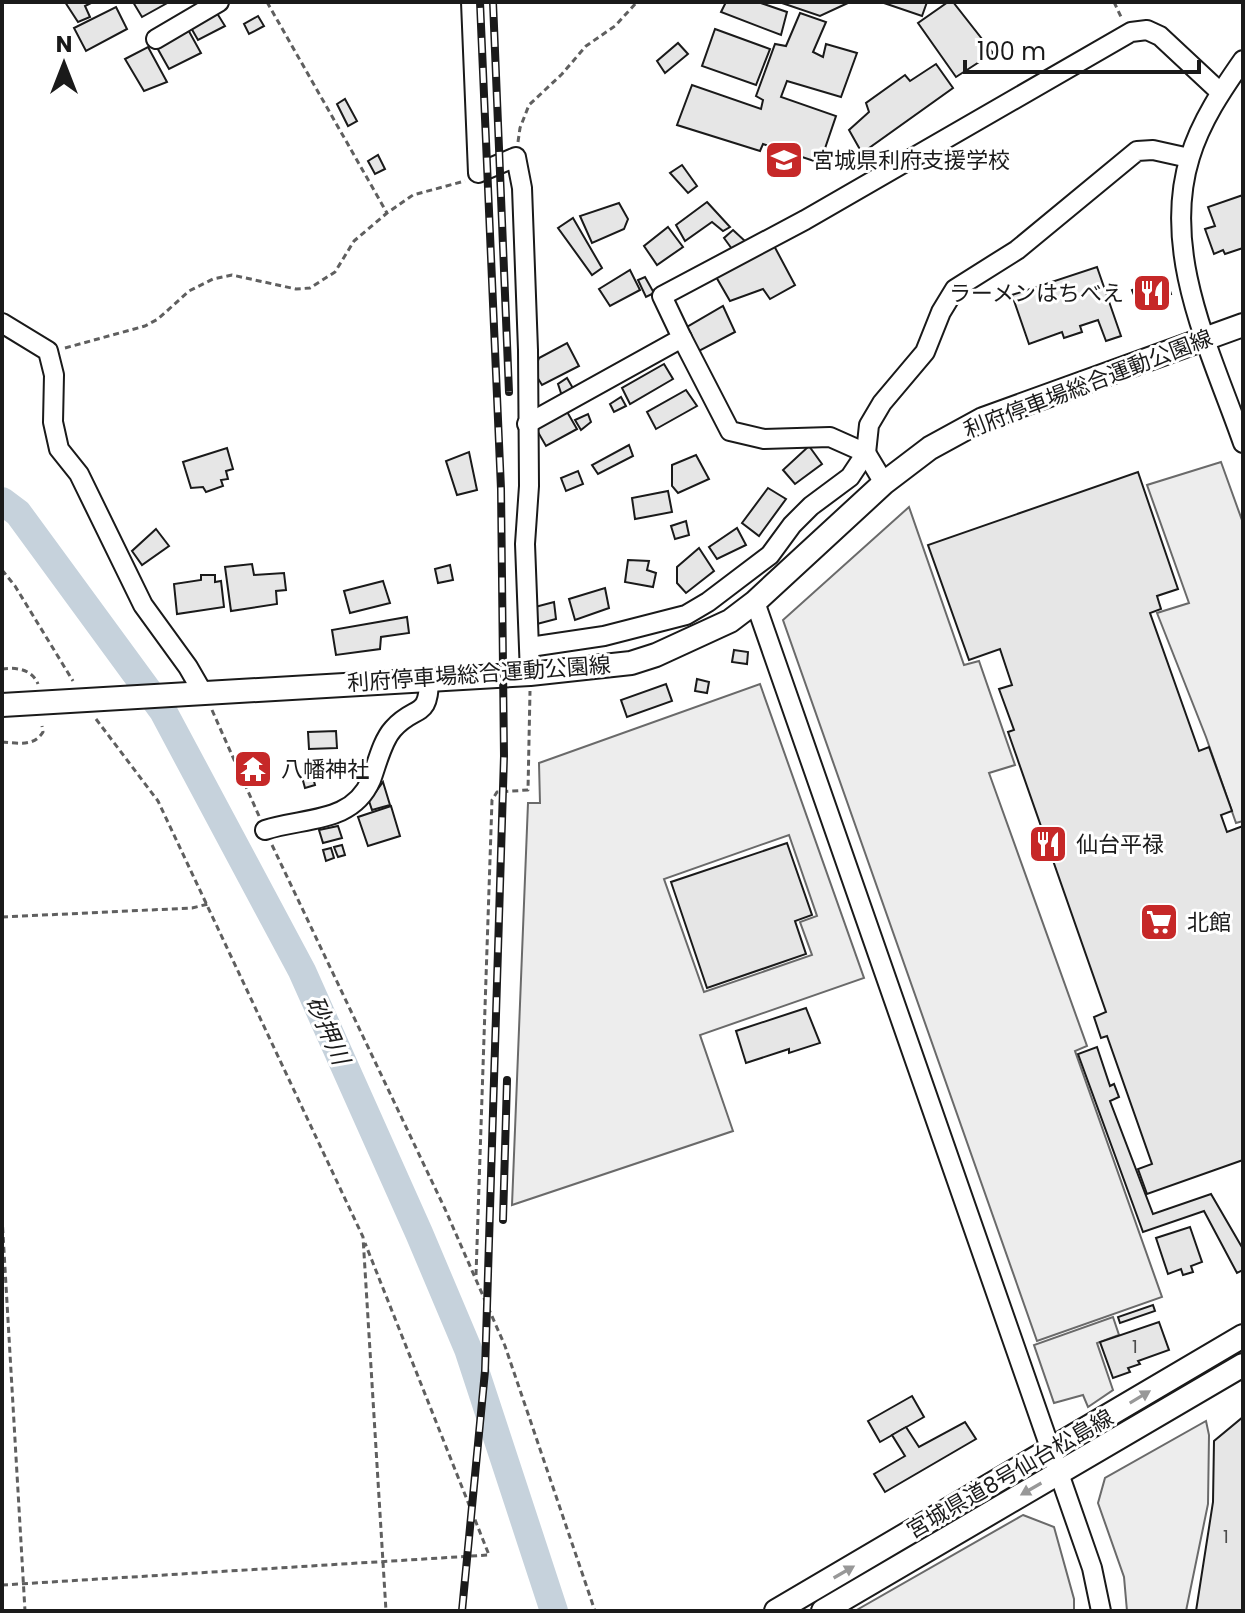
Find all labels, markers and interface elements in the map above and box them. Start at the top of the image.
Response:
north arrow [24,24,104,104]
scale bar [965,24,1199,74]
text: N [56,29,72,60]
text: 100 m [977,35,1046,68]
school or university icon: 宮城県利府支援学校 [763,139,805,181]
place label: 宮城県利府支援学校 [812,145,1010,176]
restaurant icon: ラーメンはちべえ [1131,272,1173,314]
place label: ラーメンはちべえ [949,278,1124,309]
street label: 利府停車場総合運動公園線 [959,322,1217,446]
street label: 利府停車場総合運動公園線 [346,649,612,699]
temple icon: 八幡神社 [232,748,274,790]
place label: 八幡神社 [281,754,369,785]
restaurant icon: 仙台平禄 [1027,823,1069,865]
place label: 仙台平禄 [1076,829,1164,860]
supermarket icon: 北館 [1138,901,1180,943]
place label: 北館 [1187,907,1231,938]
water label: 砂押川 [298,990,359,1072]
house number: 1 [1132,1334,1138,1359]
one-way arrow [1129,1391,1151,1405]
street label: 宮城県道8号仙台松島線 [901,1402,1119,1546]
one-way arrow [1020,1482,1042,1496]
house number: 1 [1223,1524,1229,1549]
one-way arrow [833,1565,855,1579]

